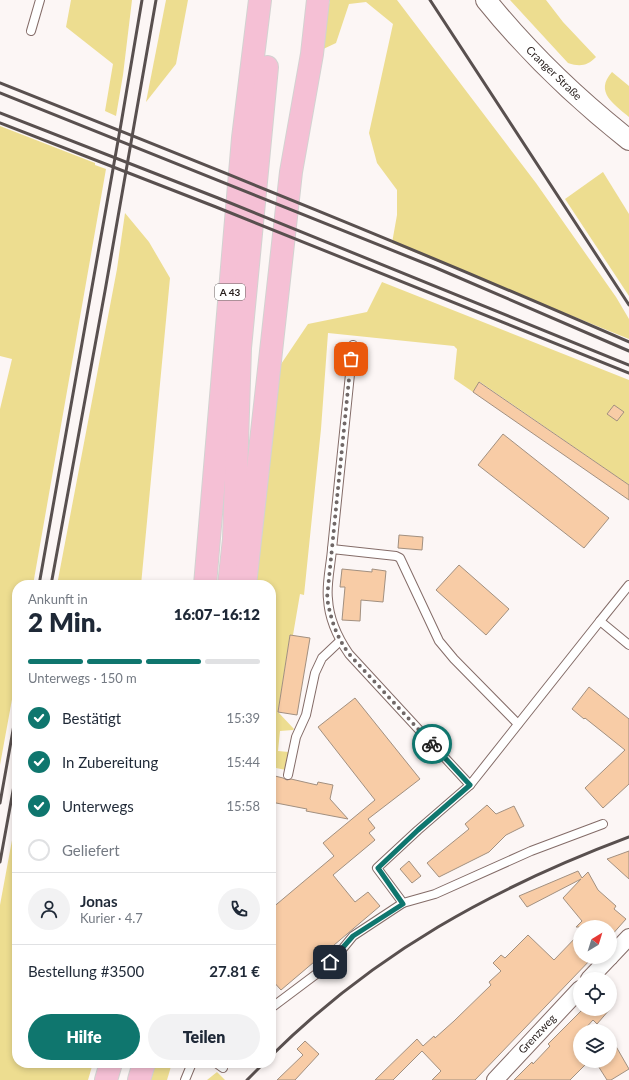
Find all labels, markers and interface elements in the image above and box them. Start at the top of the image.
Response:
street label: Cranger Straße [524,43,585,102]
road number: A 43 [215,284,245,300]
pin [334,342,368,376]
icon: bag [340,348,362,370]
text: Ankunft in [28,591,88,607]
text: 16:07–16:12 [174,605,260,623]
text: 2 Min. [28,606,102,638]
text: Unterwegs · 150 m [28,670,137,686]
icon: check [28,707,50,729]
text: Bestätigt [62,709,121,727]
text: 15:39 [227,710,260,726]
courier [412,724,452,764]
icon: bike [421,733,443,755]
icon: check [28,751,50,773]
text: In Zubereitung [62,753,158,771]
text: 15:44 [227,754,260,770]
icon: check [28,795,50,817]
text: Unterwegs [62,797,134,815]
text: 15:58 [227,798,260,814]
text: Geliefert [62,841,120,859]
button: person [28,888,70,930]
button: phone [218,888,260,930]
text: Jonas [80,892,117,910]
text: Kurier · 4.7 [80,910,143,926]
north arrow [573,920,617,964]
map controls [573,920,617,1068]
pin [313,945,347,979]
icon: home [319,951,341,973]
text: Bestellung #3500 [28,962,144,980]
text: 27.81 € [209,962,260,980]
button: locate [573,972,617,1016]
street label: Grenzweg [515,1011,558,1056]
button: Hilfe [28,1014,140,1060]
button: Teilen [148,1014,260,1060]
button: layers [573,1024,617,1068]

